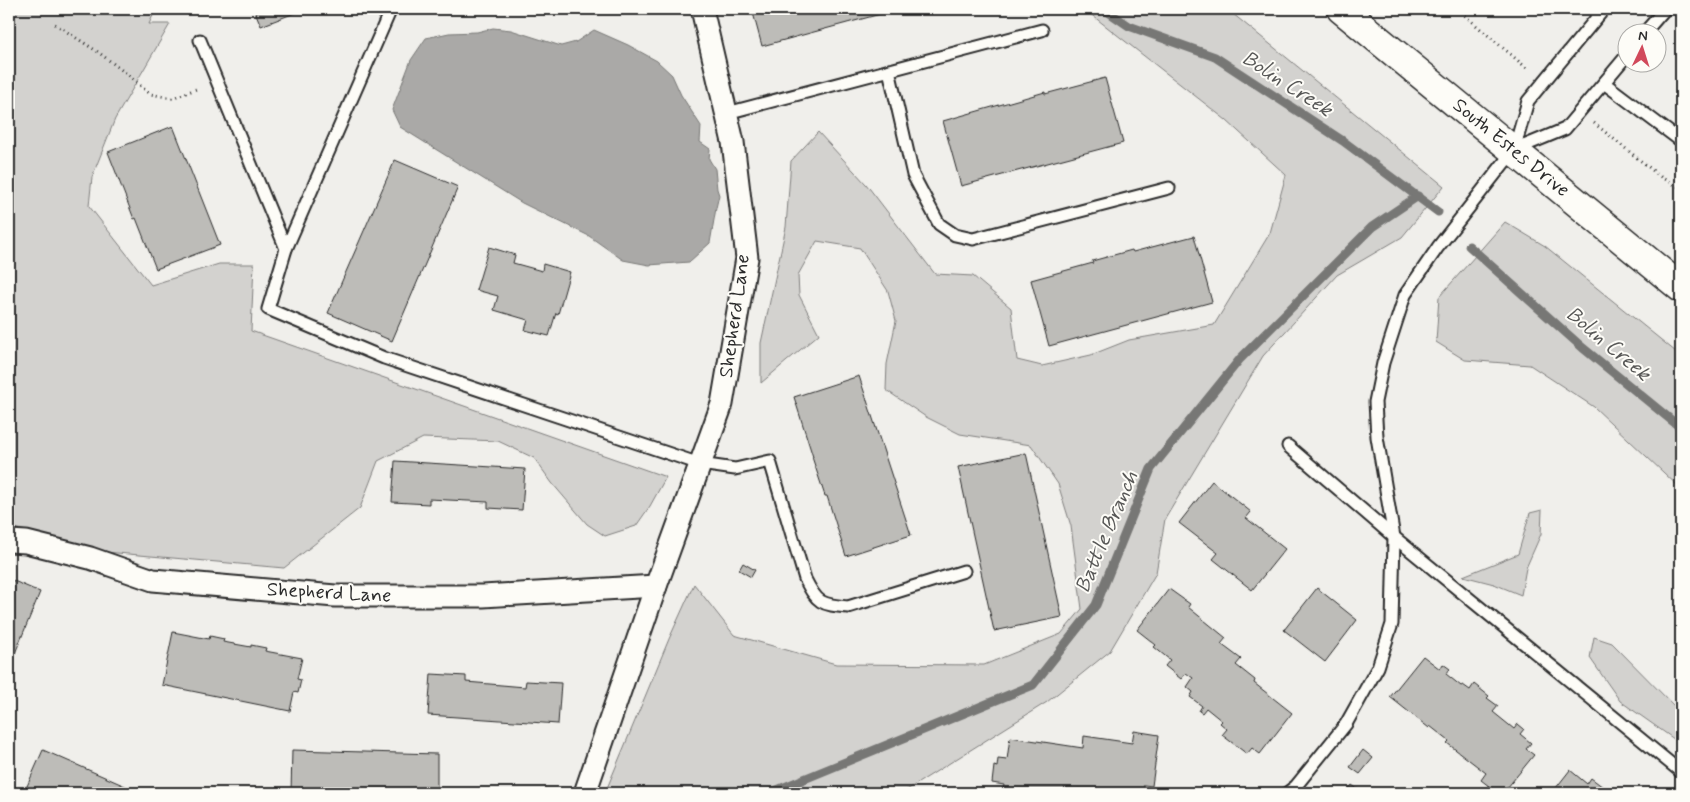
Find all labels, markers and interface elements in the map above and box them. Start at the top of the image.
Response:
north arrow [1618,22,1668,72]
text: N [1638,27,1648,45]
water label: Bolin Creek [1236,44,1339,124]
street label: South Estes Drive [1447,92,1575,204]
street label: Shepherd Lane [713,252,757,380]
water label: Bolin Creek [1560,300,1657,389]
water label: Battle Branch [1069,467,1145,597]
street label: Shepherd Lane [266,576,392,610]

